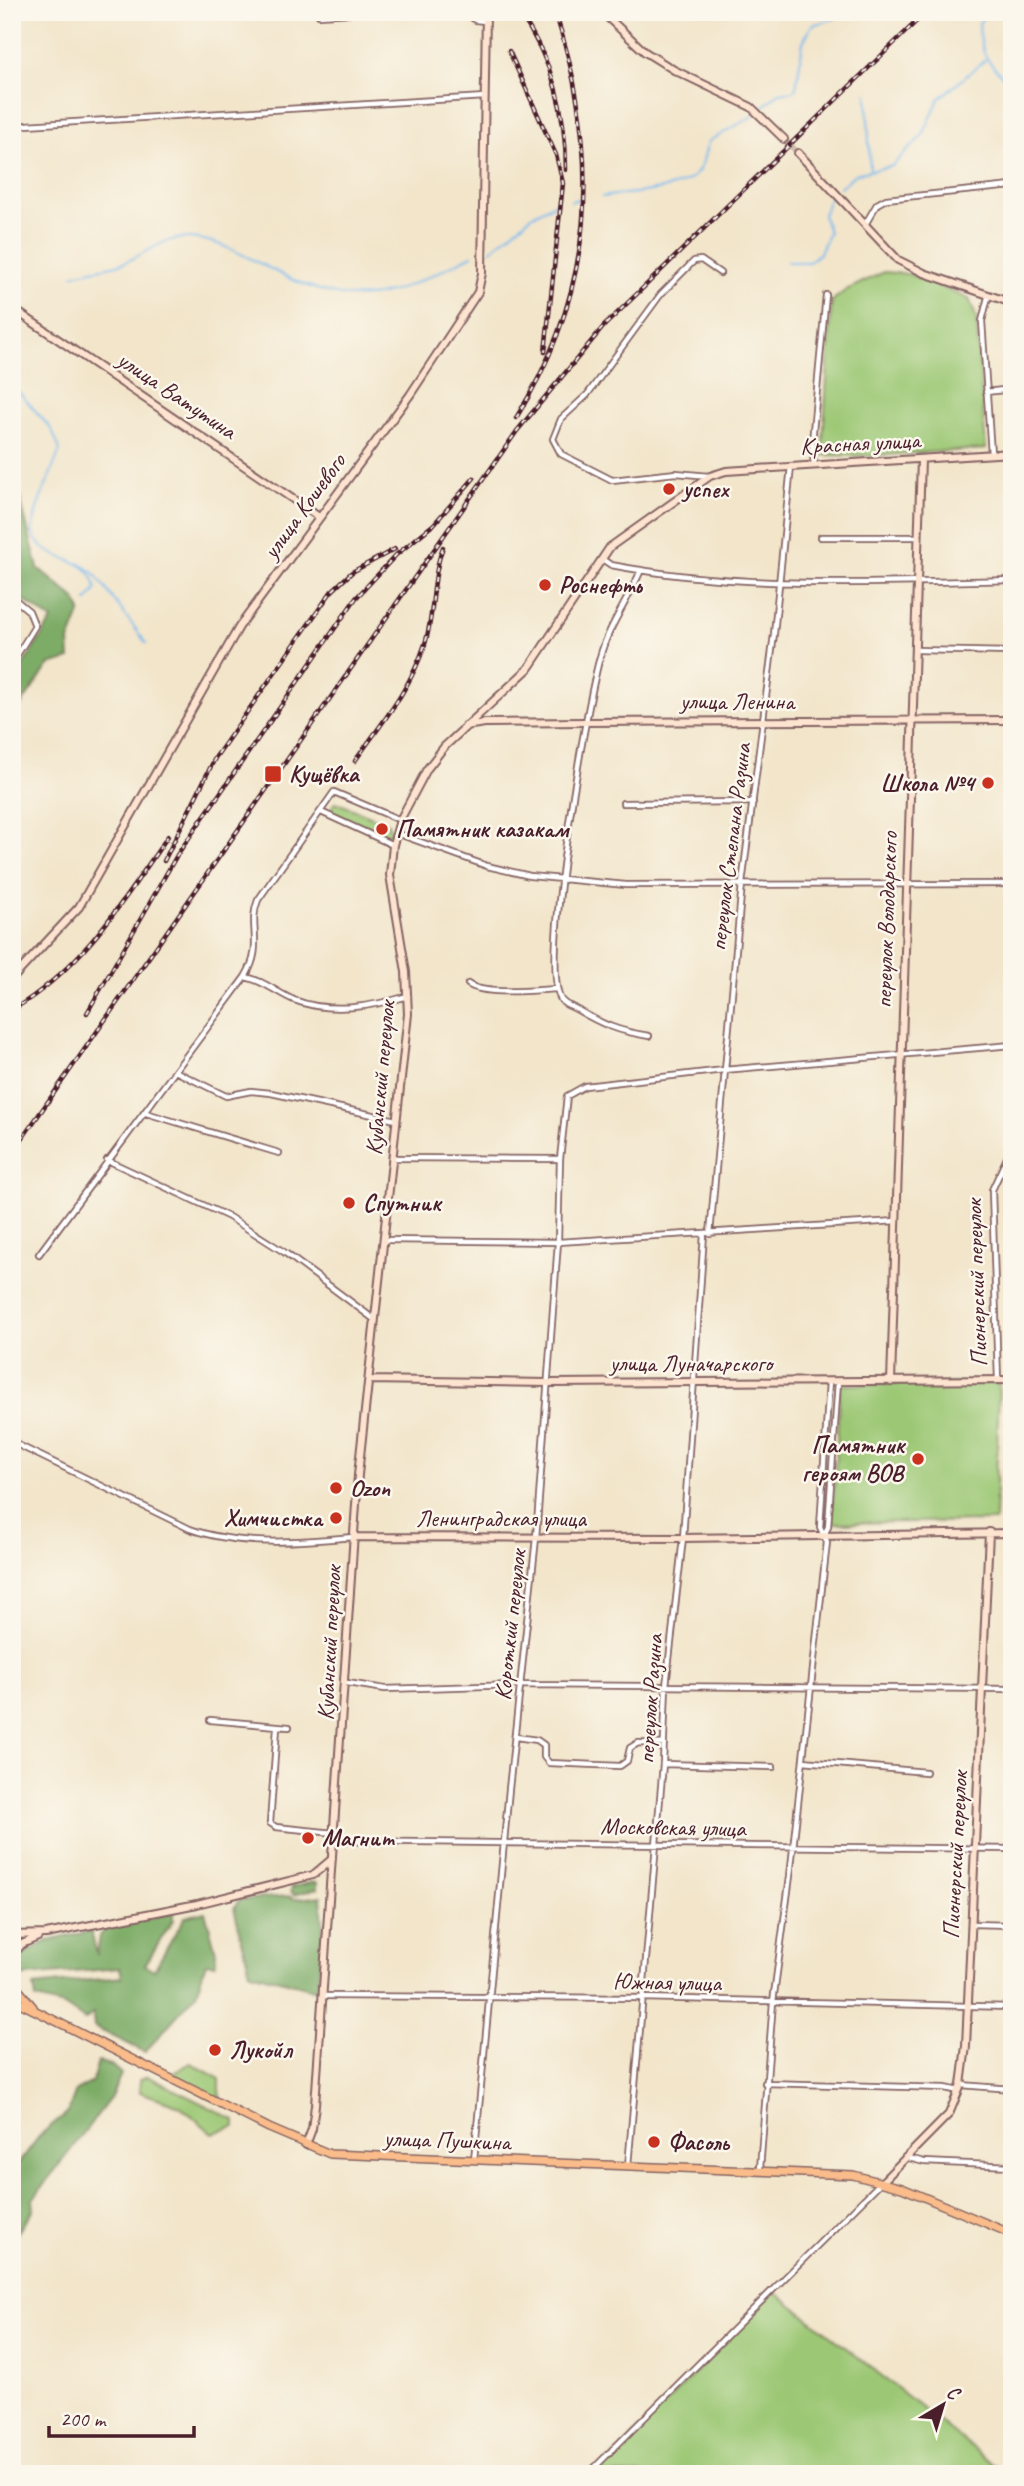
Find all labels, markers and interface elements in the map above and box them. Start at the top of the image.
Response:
street label: улица Ватутина [110,343,243,447]
street label: Красная улица [799,425,923,461]
street label: улица Кошевого [255,446,353,566]
place label: успех [681,474,730,504]
marker: успех [661,481,677,497]
place label: Роснефть [559,570,643,600]
marker: Роснефть [537,577,553,593]
street label: улица Ленина [678,686,796,716]
street label: переулок Степана Разина [702,740,758,952]
place label: Кущёвка [289,759,361,789]
marker: Кущёвка [263,764,283,784]
place label: Школа №4 [880,768,977,798]
marker: Школа №4 [980,775,996,791]
place label: Памятник казакам [396,814,570,844]
marker: Памятник казакам [374,821,390,837]
street label: переулок Володарского [868,830,904,1009]
street label: Кубанский переулок [358,997,402,1156]
place label: Спутник [363,1188,443,1218]
marker: Спутник [341,1195,357,1211]
street label: Пионерский переулок [958,1197,994,1367]
street label: улица Луначарского [608,1348,775,1378]
place label: Памятник героям ВОВ [802,1430,906,1488]
marker: Памятник героям ВОВ [910,1451,926,1467]
place label: Ozon [350,1473,391,1503]
marker: Ozon [328,1480,344,1496]
place label: Химчистка [224,1503,324,1533]
street label: Ленинградская улица [416,1503,587,1533]
marker: Химчистка [328,1510,344,1526]
street label: Короткий переулок [487,1546,533,1702]
street label: Кубанский переулок [310,1563,348,1721]
street label: переулок Разина [631,1632,670,1765]
street label: Пионерский переулок [936,1768,974,1940]
street label: Московская улица [600,1811,747,1843]
place label: Магнит [322,1823,395,1853]
marker: Магнит [300,1830,316,1846]
street label: Южная улица [613,1966,723,1998]
place label: Лукойл [229,2035,294,2065]
marker: Лукойл [207,2042,223,2058]
street label: улица Пушкина [381,2123,513,2157]
place label: Фасоль [668,2127,731,2157]
marker: Фасоль [646,2134,662,2150]
north arrow [908,2370,978,2440]
text: С [942,2380,966,2406]
scale bar [49,2395,194,2439]
text: 200 m [60,2406,107,2432]

